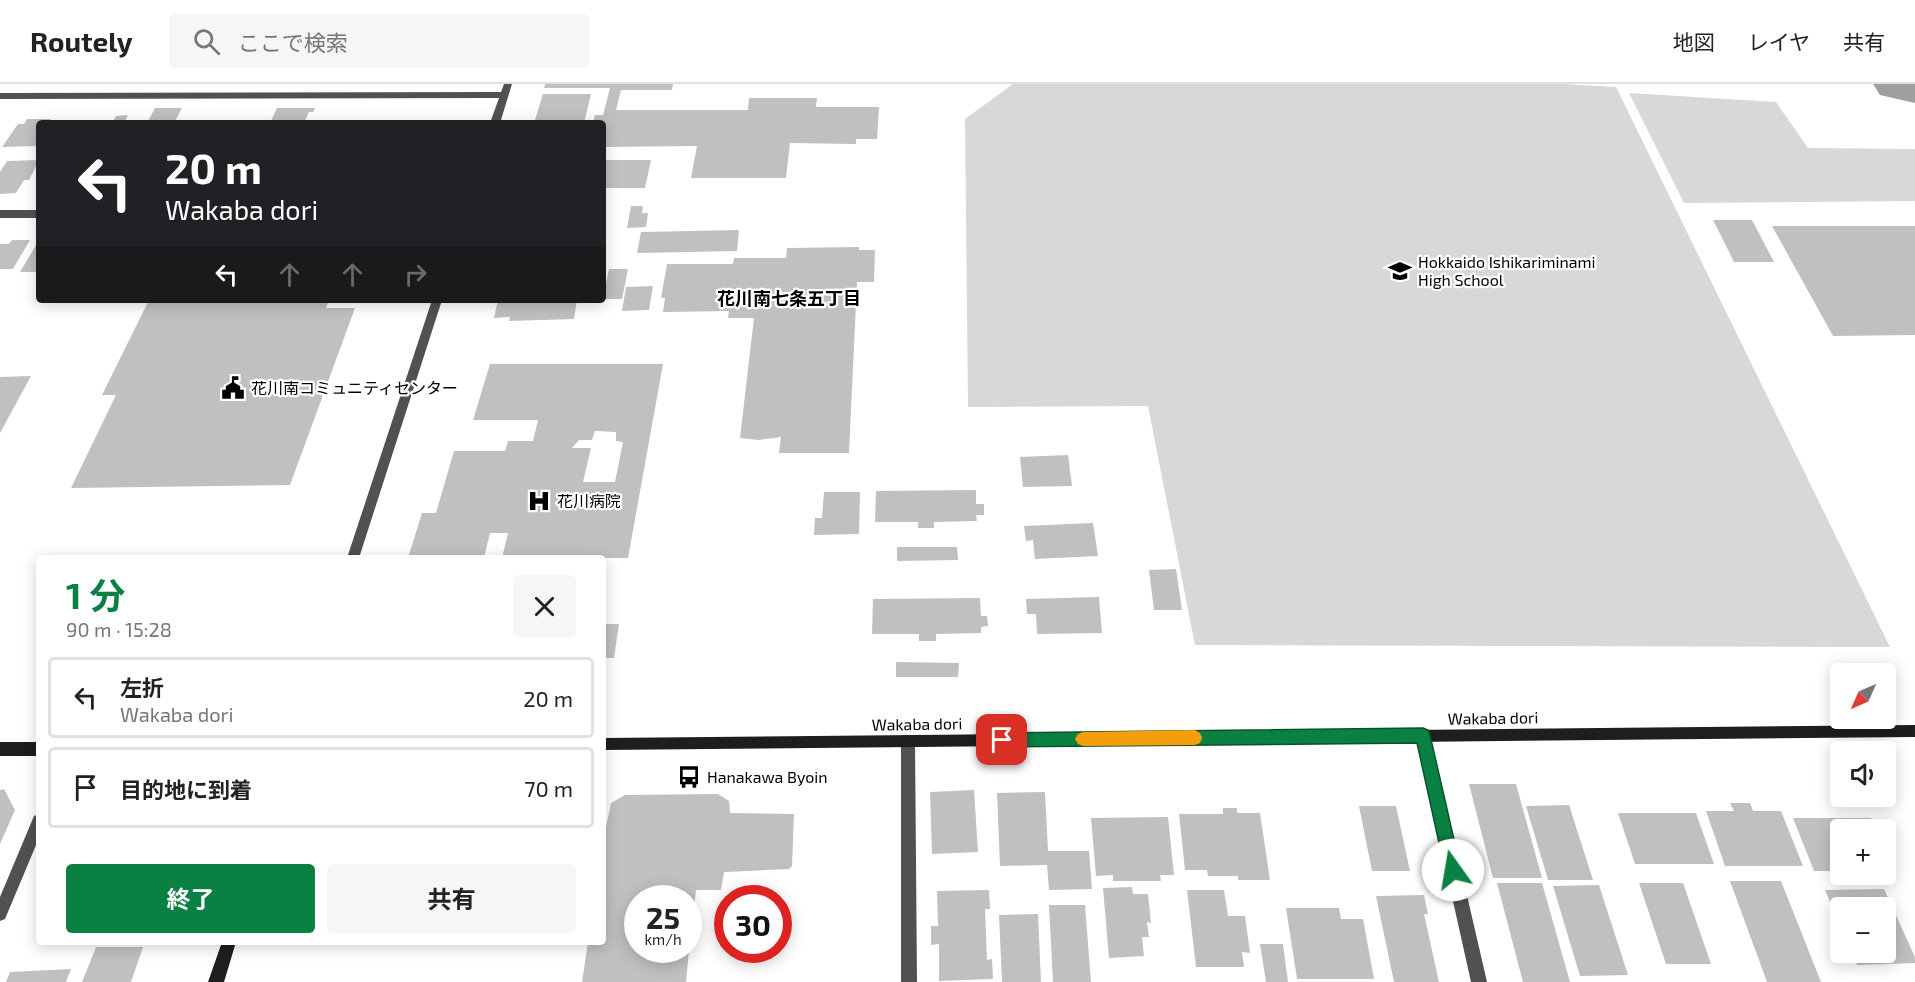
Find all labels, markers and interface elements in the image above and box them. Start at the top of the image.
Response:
search box [169,14,589,68]
text: Routely [30,24,133,58]
icon: search [190,25,223,58]
text: ここで検索 [238,29,348,55]
text: 地図 [1673,29,1715,54]
text: レイヤ [1748,29,1810,54]
text: 共有 [1843,29,1885,54]
text: 20 m [165,142,262,192]
icon: left [66,144,144,222]
text: Wakaba dori [165,193,318,225]
place label: Hokkaido Ishikariminami High School [1418,252,1596,289]
icon: left [210,258,243,291]
icon: ahead [273,258,306,291]
icon: ahead [336,258,369,291]
icon: right [399,258,432,291]
school or university icon: Hokkaido Ishikariminami High School [1387,258,1413,284]
district label: 花川南七条五丁目 [717,287,861,309]
public building icon: 花川南コミュニティセンター [220,375,246,401]
place label: 花川南コミュニティセンター [251,378,458,397]
hospital icon: 花川病院 [526,488,552,514]
place label: 花川病院 [557,491,621,510]
text: 1 分 [66,573,125,616]
button: close [513,575,576,638]
text: 90 m · 15:28 [66,617,172,641]
north arrow [1830,663,1896,729]
map controls [1830,663,1896,963]
text: 左折 [120,674,164,700]
icon: left [69,681,102,714]
text: 20 m [523,685,573,711]
text: Wakaba dori [120,702,234,726]
street label: Wakaba dori [1447,707,1539,728]
street label: Wakaba dori [871,713,963,734]
pin [976,714,1027,765]
icon: arrive [985,723,1018,756]
button: sound [1830,741,1896,807]
bus stop icon: Hanakawa Byoin [676,764,702,790]
place label: Hanakawa Byoin [707,767,828,786]
icon: arrive [69,771,102,804]
text: 70 m [524,775,573,801]
text: 目的地に到着 [120,776,252,802]
button: + [1830,819,1896,885]
position arrow [1421,838,1485,902]
button: 終了 [66,864,315,933]
button: 共有 [327,864,576,933]
speed limit sign: 30 [714,885,792,963]
button: − [1830,897,1896,963]
text: 25 [646,899,680,935]
text: km/h [644,930,682,948]

